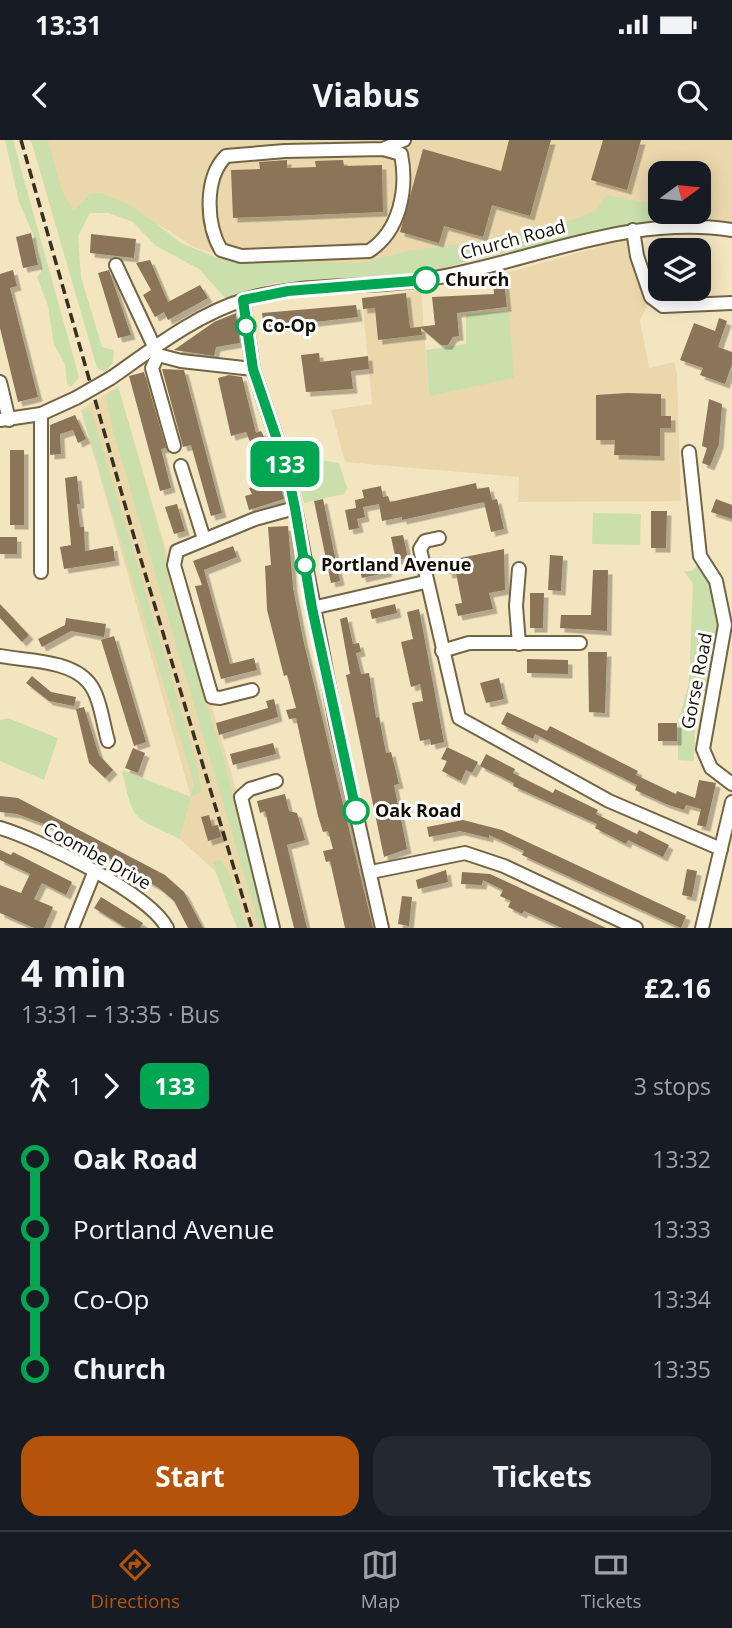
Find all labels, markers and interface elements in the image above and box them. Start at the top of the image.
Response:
text: 13:31 [35,7,102,43]
text: Viabus [312,73,420,116]
icon: back [21,76,59,114]
icon: search [673,76,711,114]
north arrow [648,161,710,224]
map controls [648,161,711,301]
street label: Church Road [457,213,568,265]
button: layers [648,238,711,301]
marker: Church [413,267,439,293]
place label: Church [445,267,509,291]
place label: Co-Op [262,313,316,337]
marker: Co-Op [236,316,256,336]
line badge: 133 [245,441,325,487]
text: 133 [264,447,306,480]
place label: Portland Avenue [321,552,471,576]
marker: Portland Avenue [295,555,315,575]
street label: Gorse Road [675,631,717,731]
marker: Oak Road [343,798,369,824]
place label: Oak Road [375,798,461,822]
street label: Coombe Drive [39,816,156,895]
text: 4 min [21,946,126,998]
text: £2.16 [644,970,711,1006]
text: 13:31 – 13:35 · Bus [21,998,220,1030]
icon: walk [21,1067,59,1105]
icon: forward [92,1067,130,1105]
text: 133 [154,1069,195,1102]
text: 1 [69,1070,82,1102]
text: 3 stops [634,1070,711,1102]
text: Oak Road [73,1141,198,1177]
text: 13:32 [652,1143,711,1175]
text: Portland Avenue [73,1211,274,1247]
text: 13:33 [652,1213,711,1245]
text: Co-Op [73,1281,150,1317]
text: 13:34 [652,1283,711,1315]
text: Church [73,1351,166,1387]
text: 13:35 [652,1353,711,1385]
button: Start [21,1436,359,1516]
button: Tickets [373,1436,711,1516]
tab: Directions [90,1546,180,1614]
tab: Map [361,1546,400,1614]
tab: Tickets [581,1546,642,1614]

